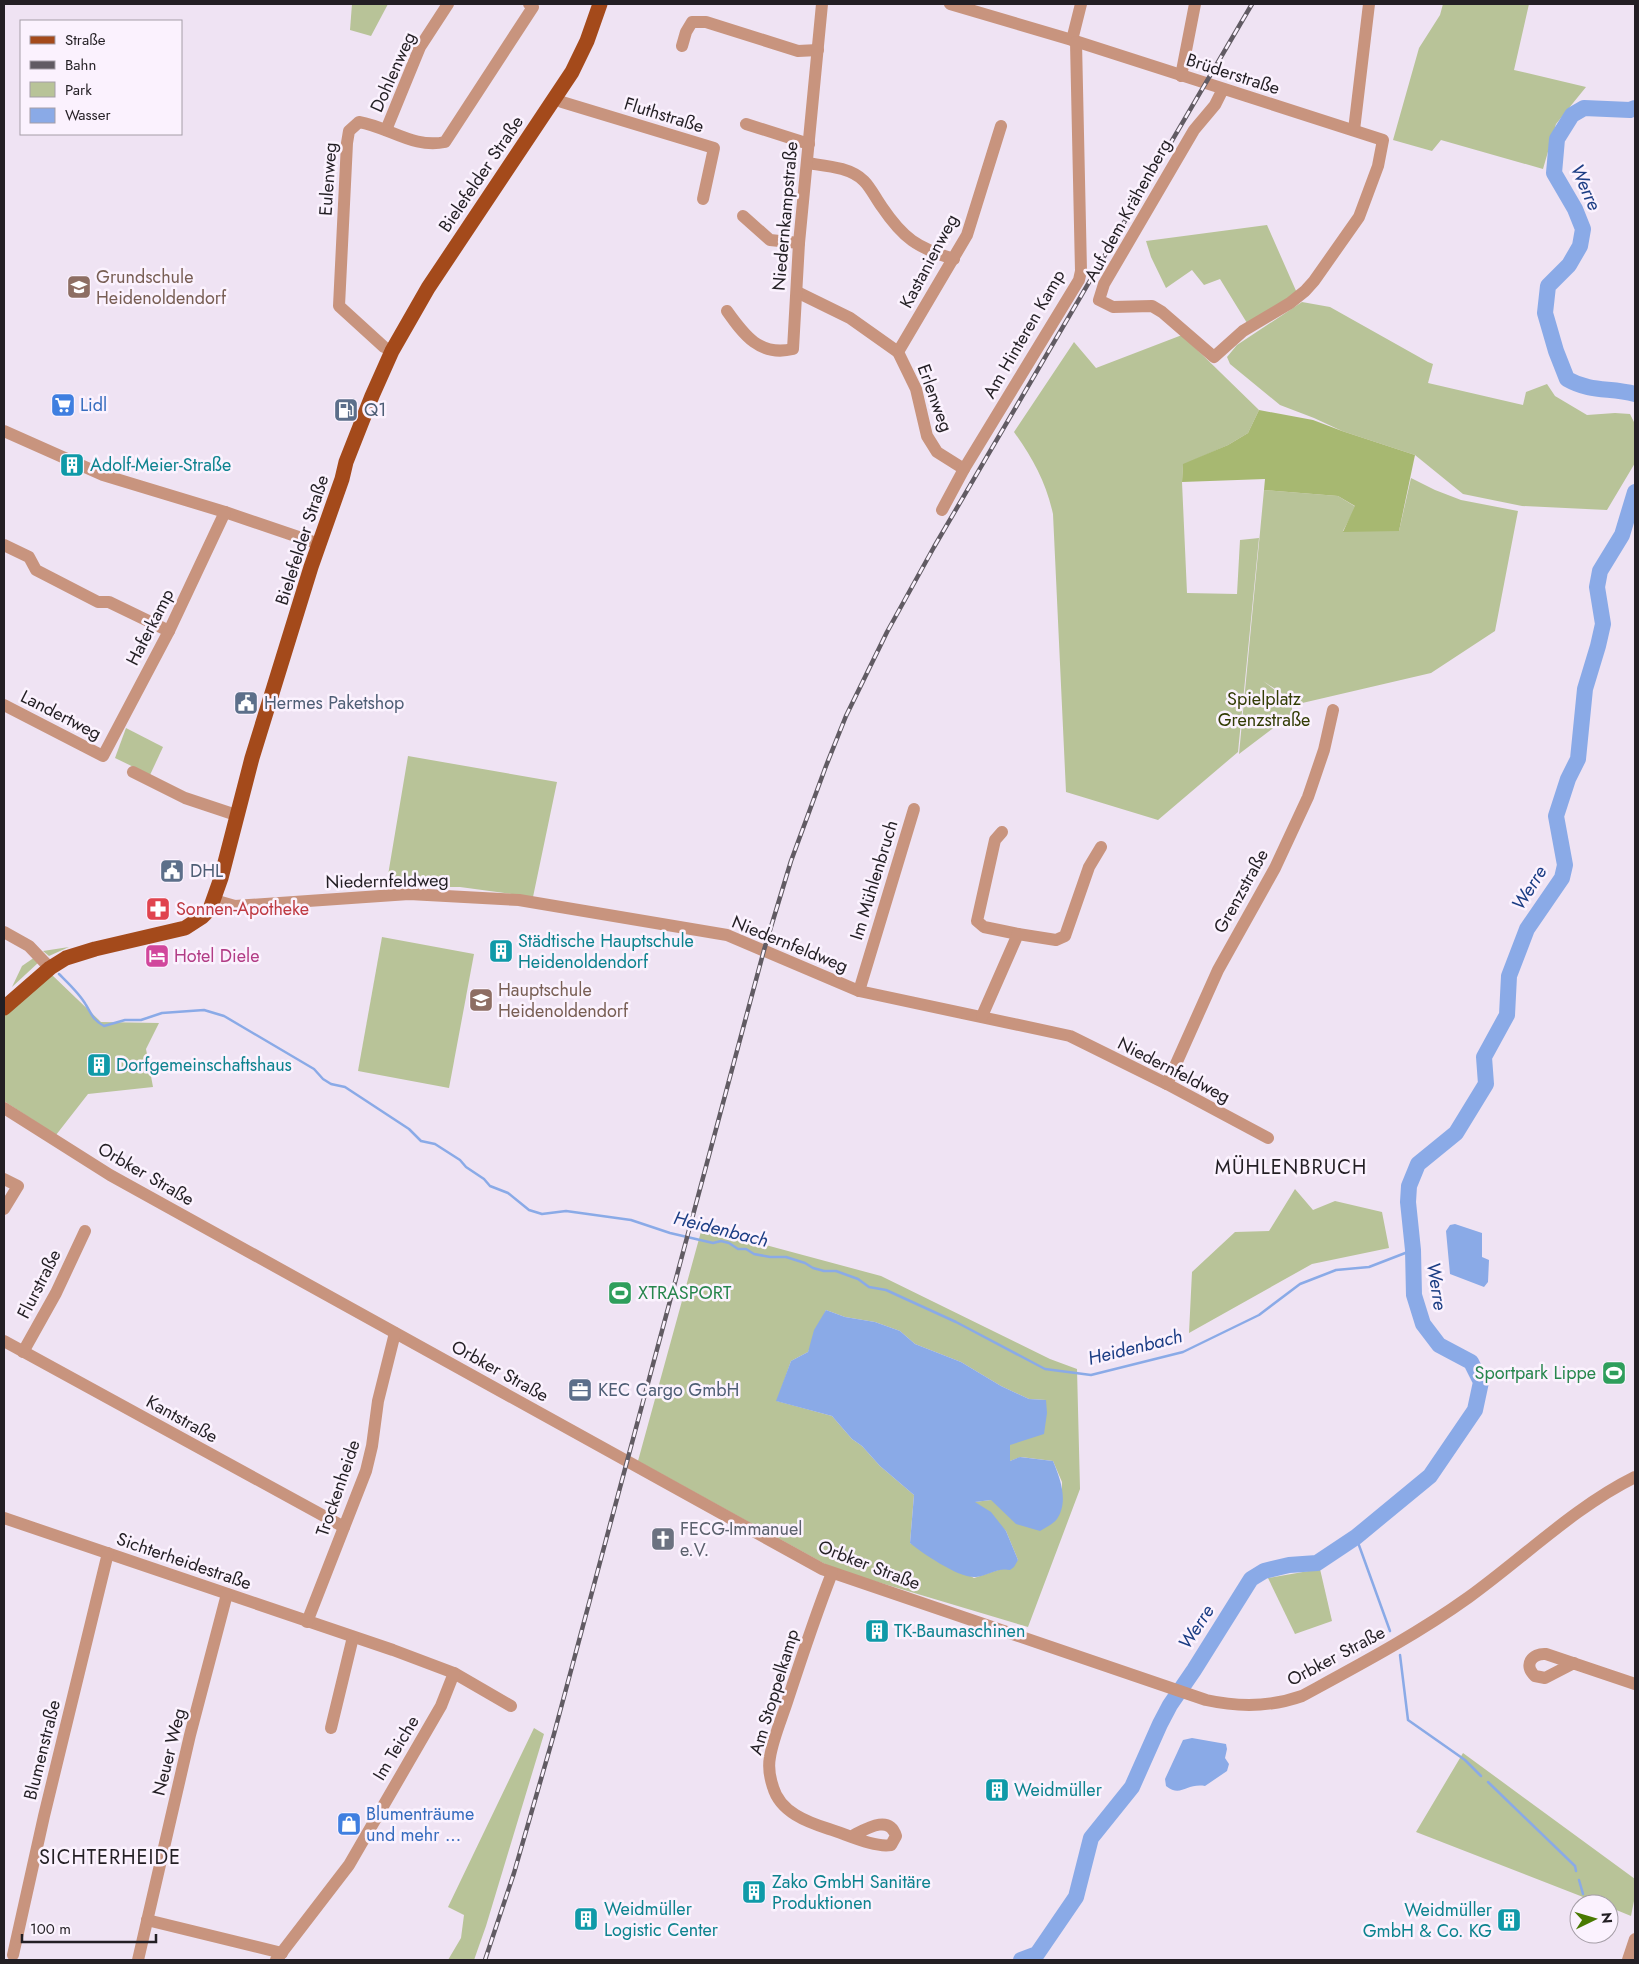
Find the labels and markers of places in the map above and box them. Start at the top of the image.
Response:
place label: Grundschule Heidenoldendorf [96,264,227,311]
school or university icon: Grundschule Heidenoldendorf [66,274,92,300]
supermarket icon: Lidl [50,392,76,418]
place label: Lidl [80,392,107,418]
fuel station icon: Q1 [333,397,359,423]
place label: Q1 [364,397,386,423]
building icon: Adolf-Meier-Straße [59,452,85,478]
place label: Adolf-Meier-Straße [90,452,231,478]
public building icon: Hermes Paketshop [233,690,259,716]
place label: Hermes Paketshop [264,690,404,716]
public building icon: DHL [159,858,185,884]
place label: DHL [190,858,223,884]
pharmacy icon: Sonnen-Apotheke [145,896,171,922]
place label: Sonnen-Apotheke [176,896,309,922]
place label: Städtische Hauptschule Heidenoldendorf [518,928,694,975]
building icon: Städtische Hauptschule Heidenoldendorf [488,938,514,964]
hotel icon: Hotel Diele [144,943,170,969]
place label: Hotel Diele [174,943,259,969]
place label: Hauptschule Heidenoldendorf [498,977,629,1024]
school or university icon: Hauptschule Heidenoldendorf [468,987,494,1013]
building icon: Dorfgemeinschaftshaus [86,1052,112,1078]
place label: Dorfgemeinschaftshaus [116,1052,292,1078]
sports icon: XTRASPORT [607,1280,633,1306]
place label: XTRASPORT [638,1280,732,1306]
place label: Sportpark Lippe [1475,1360,1596,1386]
sports icon: Sportpark Lippe [1601,1360,1627,1386]
office icon: KEC Cargo GmbH [567,1377,593,1403]
place label: KEC Cargo GmbH [598,1377,739,1403]
place label: FECG-Immanuel e.V. [680,1516,802,1563]
church icon: FECG-Immanuel e.V. [650,1526,676,1552]
building icon: TK-Baumaschinen [864,1618,890,1644]
place label: TK-Baumaschinen [894,1618,1025,1644]
building icon: Weidmüller [984,1777,1010,1803]
place label: Weidmüller [1014,1777,1103,1803]
place label: Blumenträume und mehr ... [366,1801,474,1848]
shop icon: Blumenträume und mehr ... [336,1811,362,1837]
place label: Zako GmbH Sanitäre Produktionen [772,1869,931,1916]
building icon: Zako GmbH Sanitäre Produktionen [741,1879,767,1905]
place label: Weidmüller Logistic Center [604,1896,719,1943]
place label: Weidmüller GmbH & Co. KG [1363,1897,1493,1944]
building icon: Weidmüller Logistic Center [573,1906,599,1932]
building icon: Weidmüller GmbH & Co. KG [1496,1907,1522,1933]

